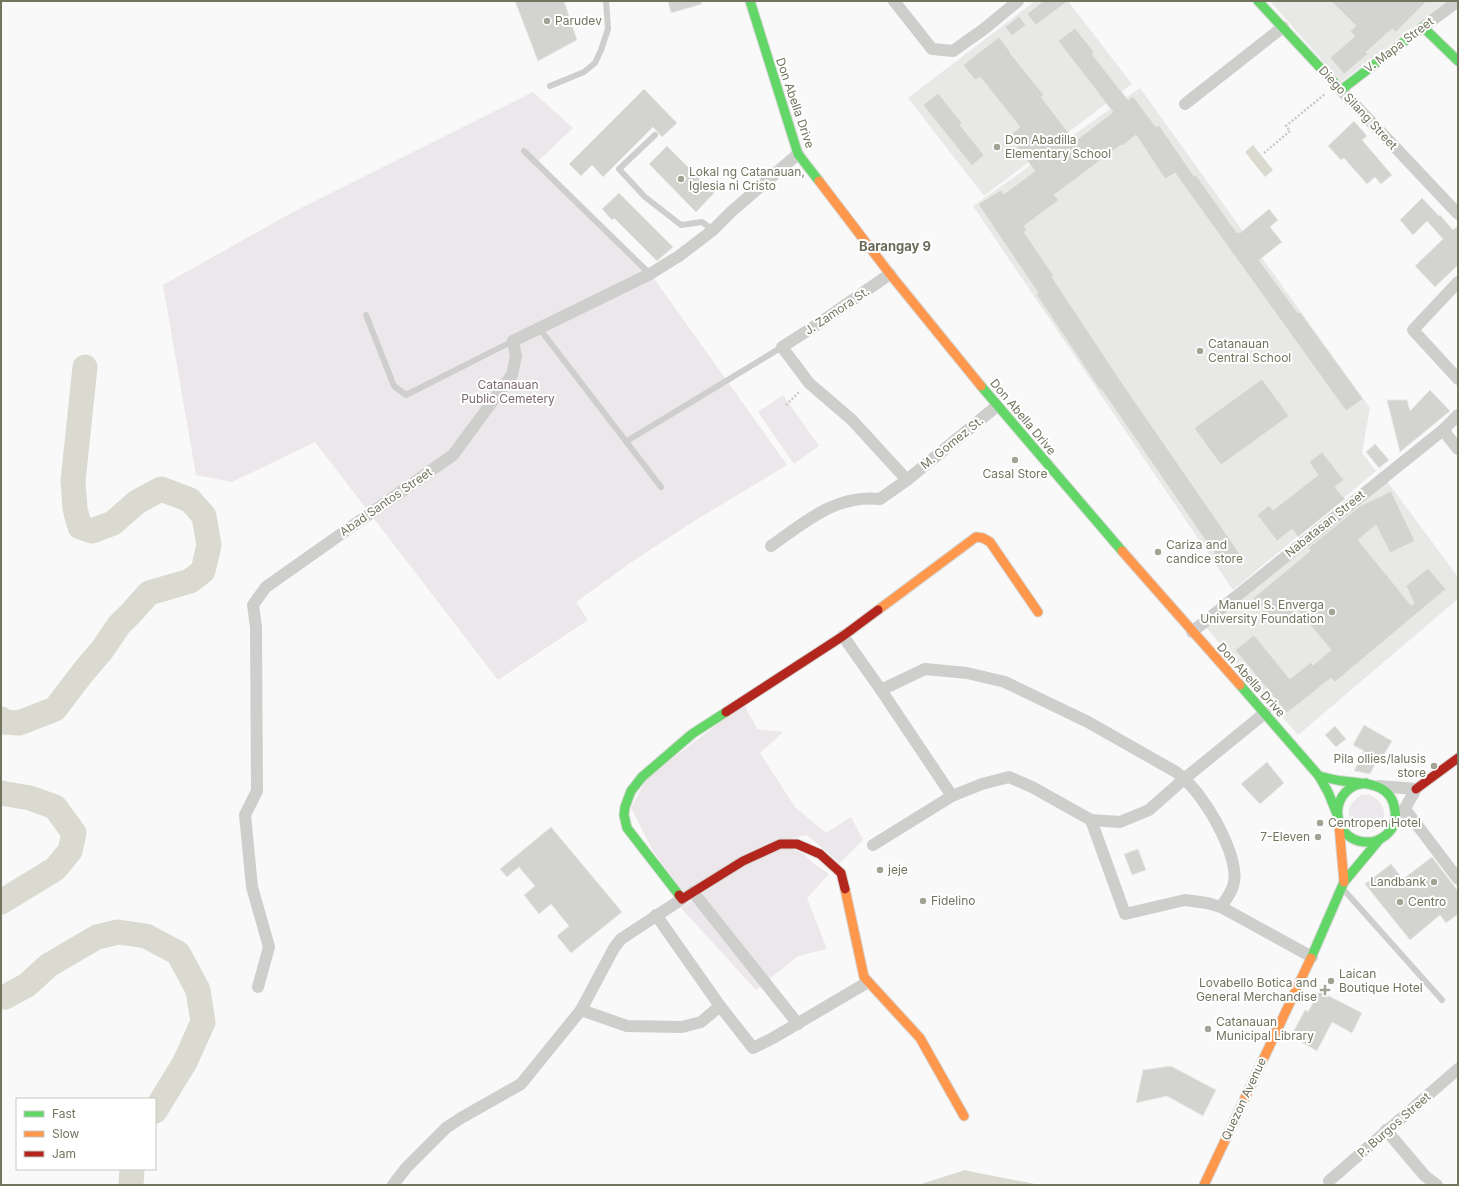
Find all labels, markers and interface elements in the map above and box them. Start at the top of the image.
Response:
place label: Parudev [555,13,602,28]
street label: V. Mapa Street [1361,14,1436,76]
marker: Parudev [542,16,552,26]
street label: Don Abella Drive [773,56,818,150]
street label: Diego Silang Street [1316,63,1401,152]
place label: Don Abadilla Elementary School [1005,132,1111,161]
marker: Don Abadilla Elementary School [992,142,1002,152]
place label: Lokal ng Catanauan, Iglesia ni Cristo [689,164,805,193]
marker: Lokal ng Catanauan, Iglesia ni Cristo [676,174,686,184]
district label: Barangay 9 [859,238,931,254]
street label: J. Zamora St. [801,283,872,338]
place label: Catanauan Central School [1208,336,1291,365]
marker: Catanauan Central School [1195,346,1205,356]
street label: Don Abella Drive [987,376,1060,458]
park label: Catanauan Public Cemetery [461,377,555,406]
street label: M. Gomez St. [917,413,986,472]
marker: Casal Store [1010,455,1020,465]
street label: Abad Santos Street [337,464,435,539]
place label: Casal Store [983,466,1047,481]
street label: Nabatasan Street [1282,487,1368,560]
place label: Cariza and candice store [1166,537,1243,566]
marker: Cariza and candice store [1153,547,1163,557]
place label: Manuel S. Enverga University Foundation [1200,597,1324,626]
marker: Manuel S. Enverga University Foundation [1327,607,1337,617]
street label: Don Abella Drive [1214,639,1289,720]
place label: Pila ollies/lalusis store [1334,751,1426,780]
marker: Pila ollies/lalusis store [1429,761,1439,771]
place label: Centropen Hotel [1328,815,1421,830]
marker: Centropen Hotel [1315,818,1325,828]
place label: 7-Eleven [1260,829,1310,844]
marker: 7-Eleven [1313,832,1323,842]
place label: jeje [887,862,908,877]
marker: jeje [875,865,885,875]
place label: Landbank [1370,874,1426,889]
marker: Landbank [1429,877,1439,887]
place label: Fidelino [931,893,975,908]
place label: Centro [1408,894,1446,909]
marker: Fidelino [918,896,928,906]
marker: Centro [1395,897,1405,907]
place label: Laican Boutique Hotel [1339,966,1423,995]
place label: Lovabello Botica and General Merchandise [1196,975,1317,1004]
marker: Laican Boutique Hotel [1326,976,1336,986]
marker: Lovabello Botica and General Merchandise [1320,985,1330,995]
place label: Catanauan Municipal Library [1216,1014,1314,1043]
marker: Catanauan Municipal Library [1203,1024,1213,1034]
street label: Quezon Avenue [1218,1055,1269,1142]
street label: P. Burgos Street [1354,1089,1433,1160]
legend [16,1098,156,1170]
text: Fast [52,1106,76,1121]
text: Slow [52,1126,80,1141]
text: Jam [52,1146,76,1161]

